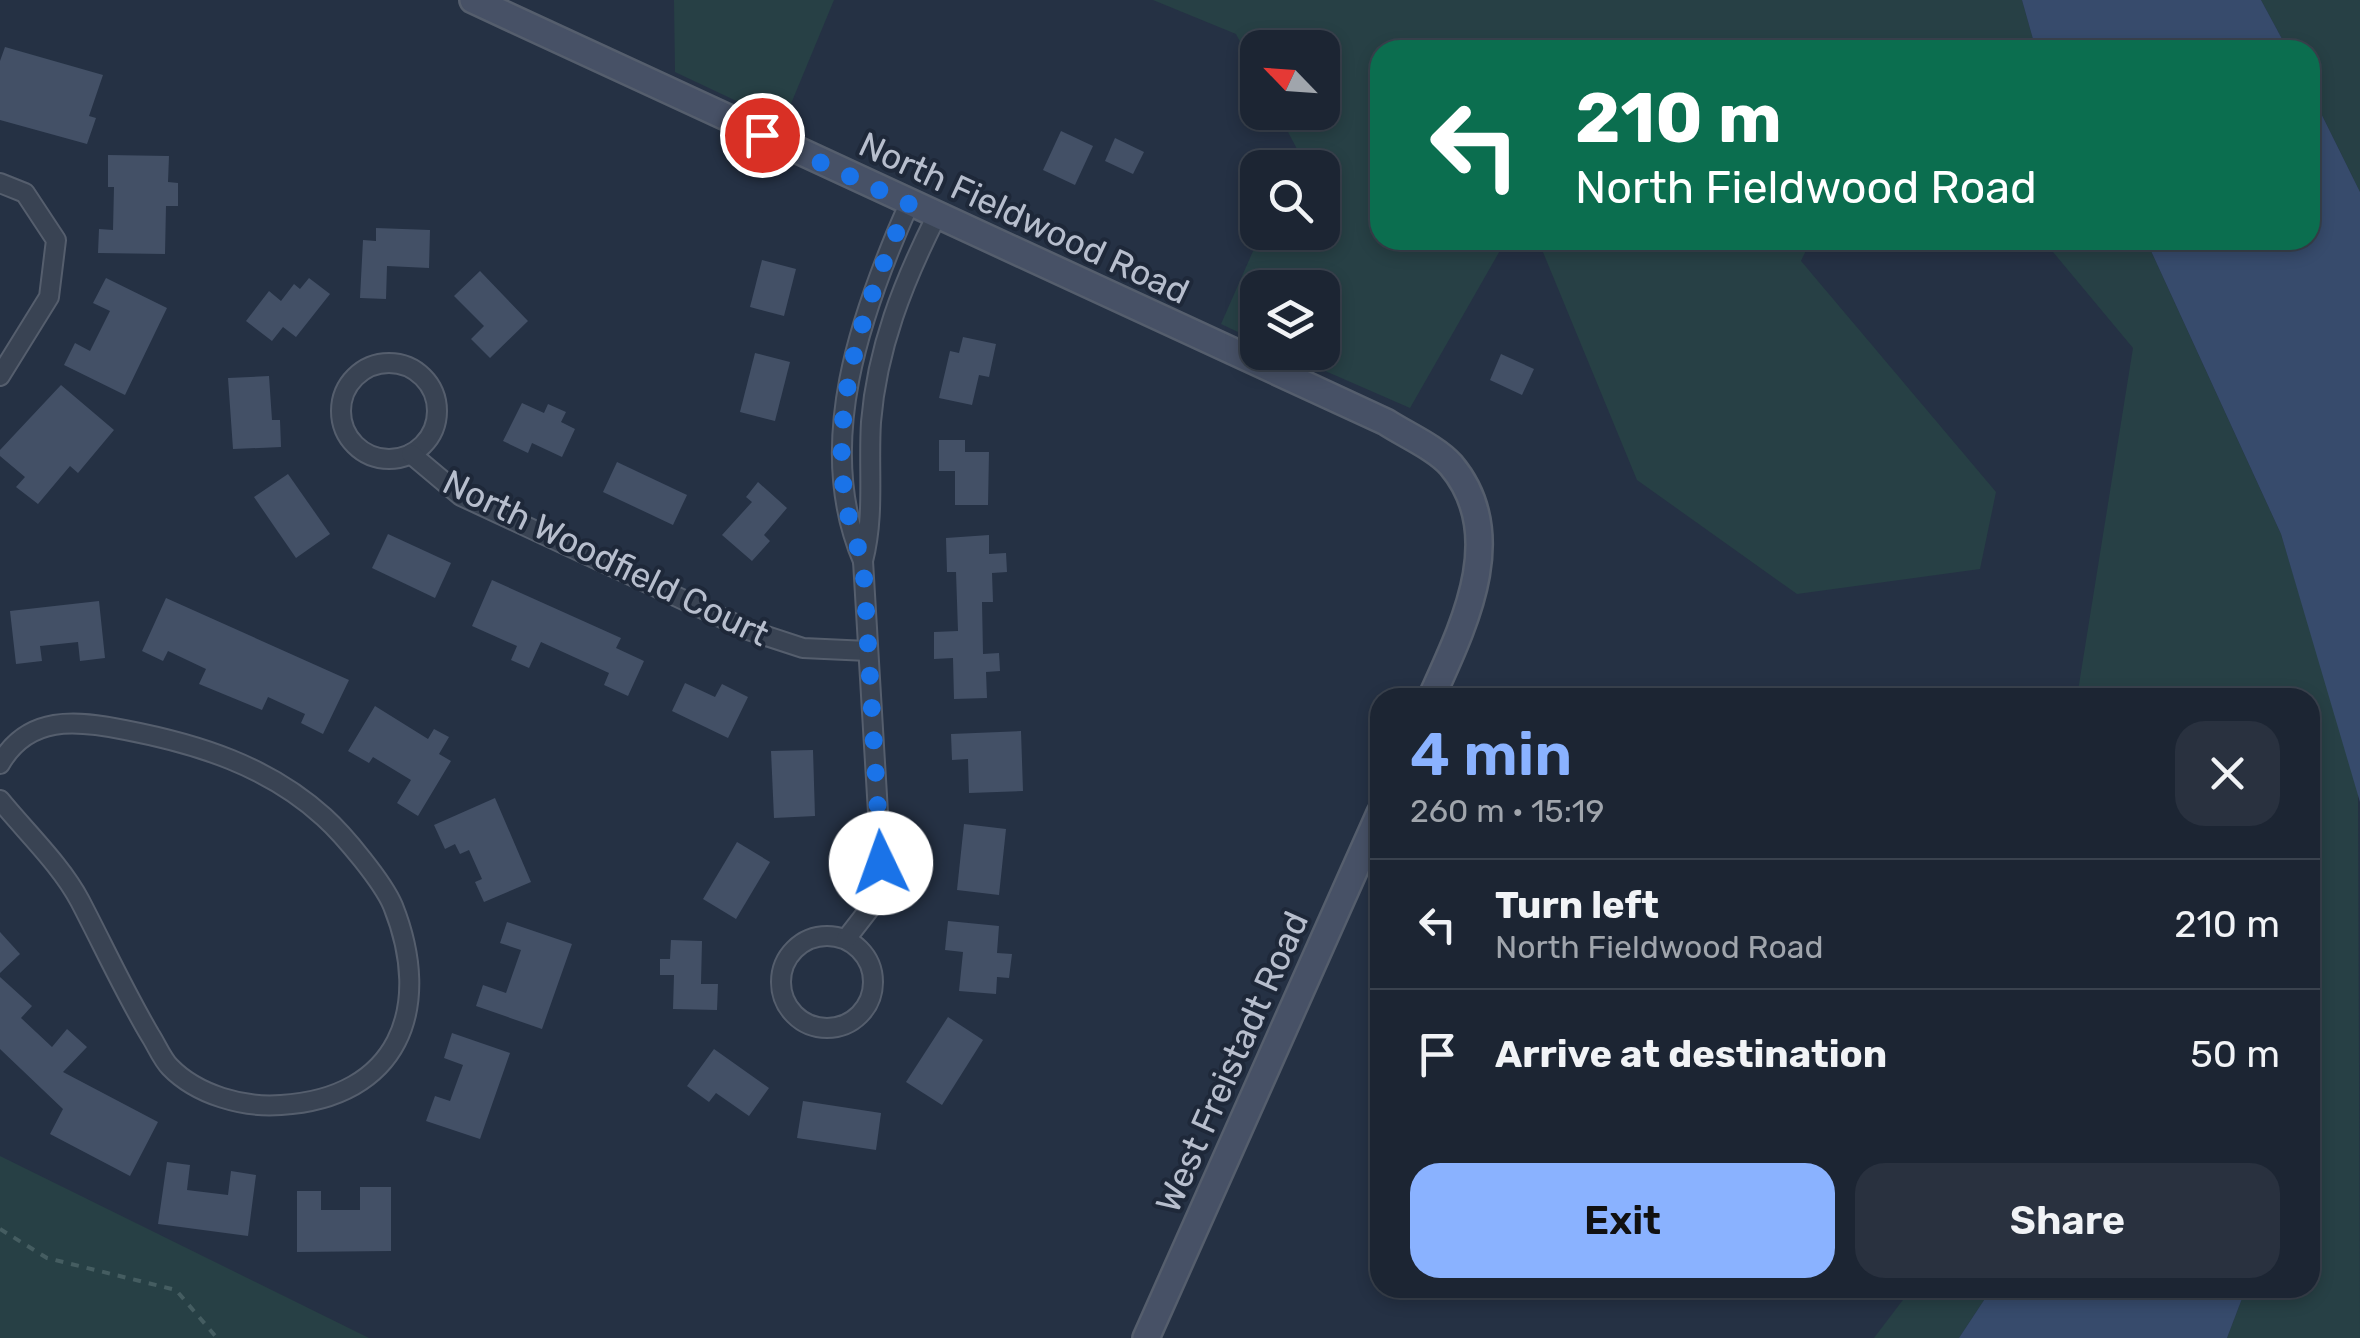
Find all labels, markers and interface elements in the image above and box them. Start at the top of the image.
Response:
north arrow [1240,30,1340,130]
map controls [1240,30,1340,370]
text: 210 m [1575,77,1782,160]
icon: left [1410,80,1540,210]
pin [720,93,805,178]
icon: arrive [735,108,790,163]
street label: North Fieldwood Road [852,123,1196,313]
button: search [1240,150,1340,250]
text: North Fieldwood Road [1575,161,2037,214]
button: layers [1240,270,1340,370]
street label: North Woodfield Court [436,461,776,655]
text: 4 min [1410,719,1572,790]
button: close [2175,721,2280,826]
text: 260 m · 15:19 [1410,792,1605,830]
position arrow [829,811,933,915]
text: Turn left [1495,882,1659,928]
icon: left [1410,897,1465,952]
text: 210 m [2174,901,2280,947]
street label: West Freistadt Road [1147,905,1317,1219]
text: North Fieldwood Road [1495,928,1823,966]
icon: arrive [1410,1027,1465,1082]
text: Arrive at destination [1495,1031,1887,1077]
text: 50 m [2190,1031,2280,1077]
button: Exit [1410,1163,1835,1278]
button: Share [1855,1163,2280,1278]

